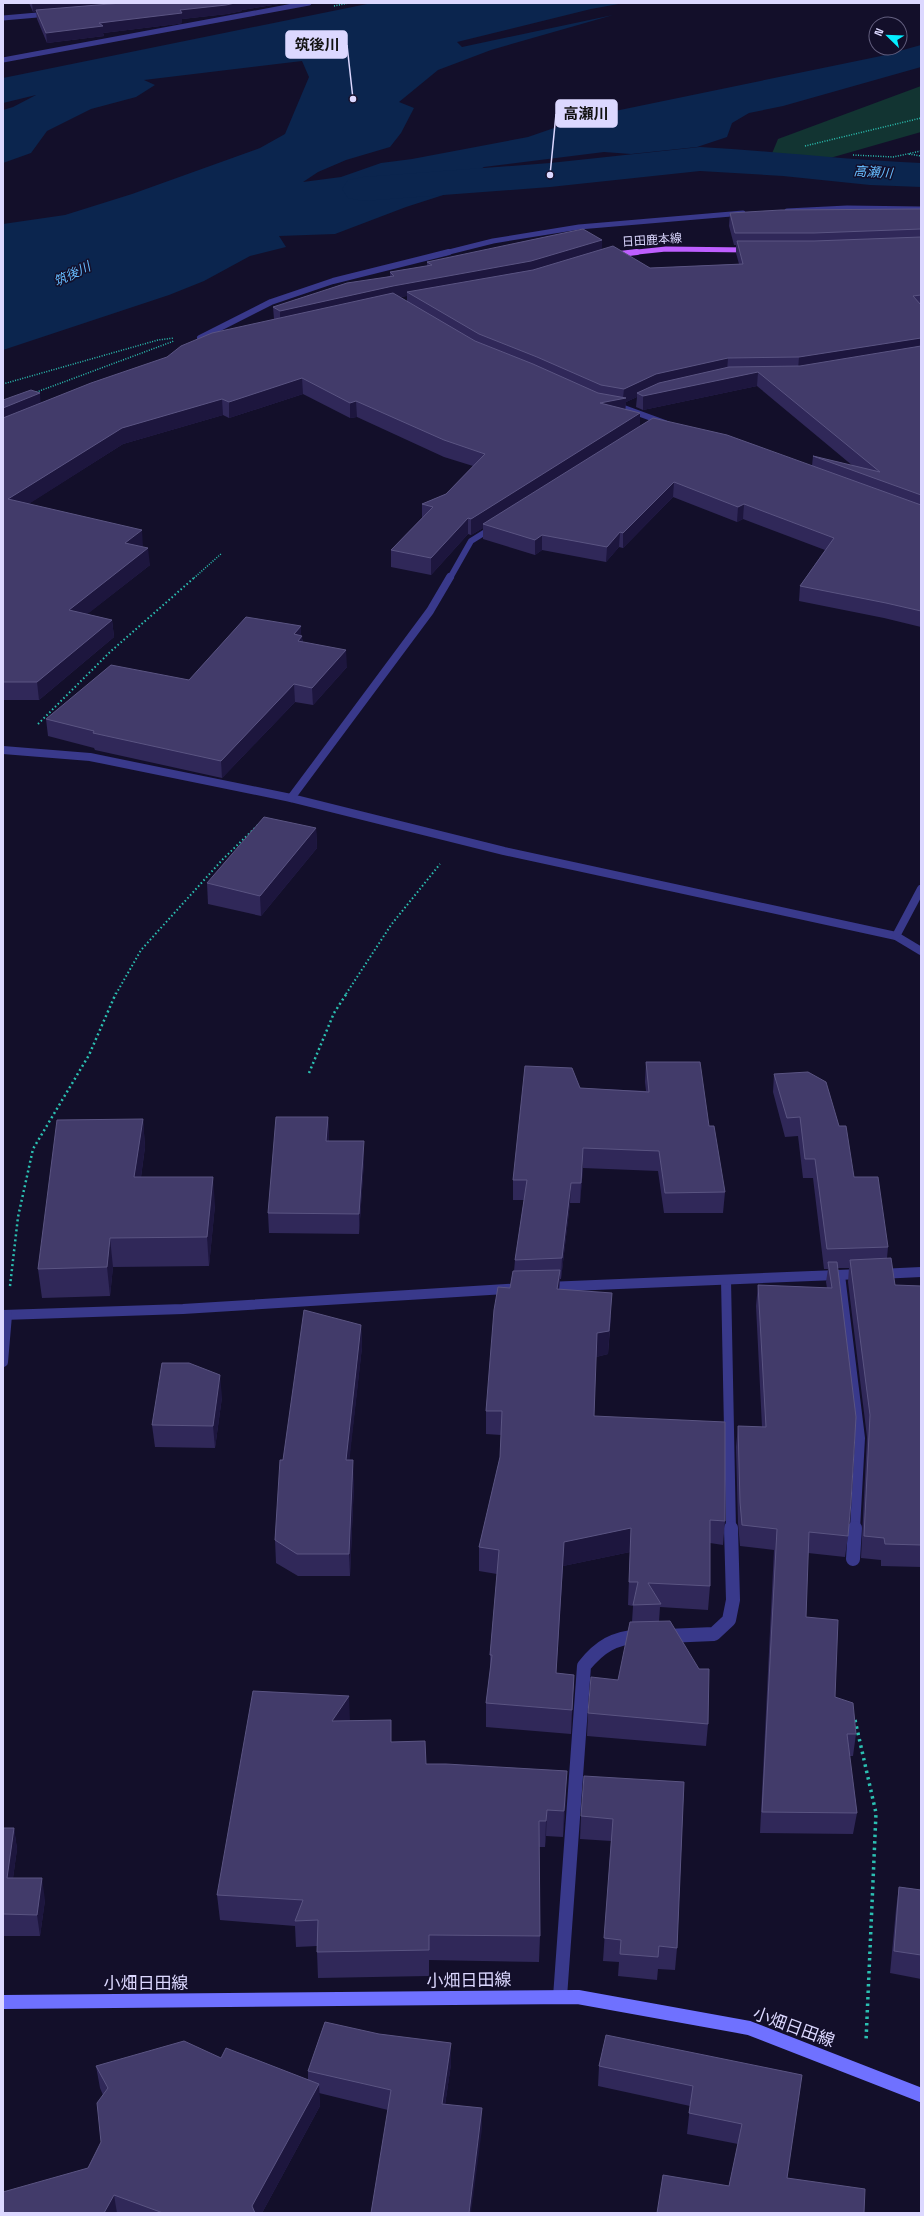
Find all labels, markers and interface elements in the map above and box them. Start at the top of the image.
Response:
north arrow [868,16,908,56]
text: N [871,26,887,38]
callout: 筑後川 [286,31,347,58]
text: 筑後川 [294,35,340,54]
callout: 高瀬川 [556,100,617,127]
text: 高瀬川 [563,104,609,123]
water label: 高瀬川 [853,162,895,182]
street label: 日田鹿本線 [622,230,682,250]
water label: 筑後川 [51,257,95,290]
street label: 小畑日田線 [426,1968,512,1992]
street label: 小畑日田線 [104,1972,189,1994]
street label: 小畑日田線 [750,2002,838,2052]

